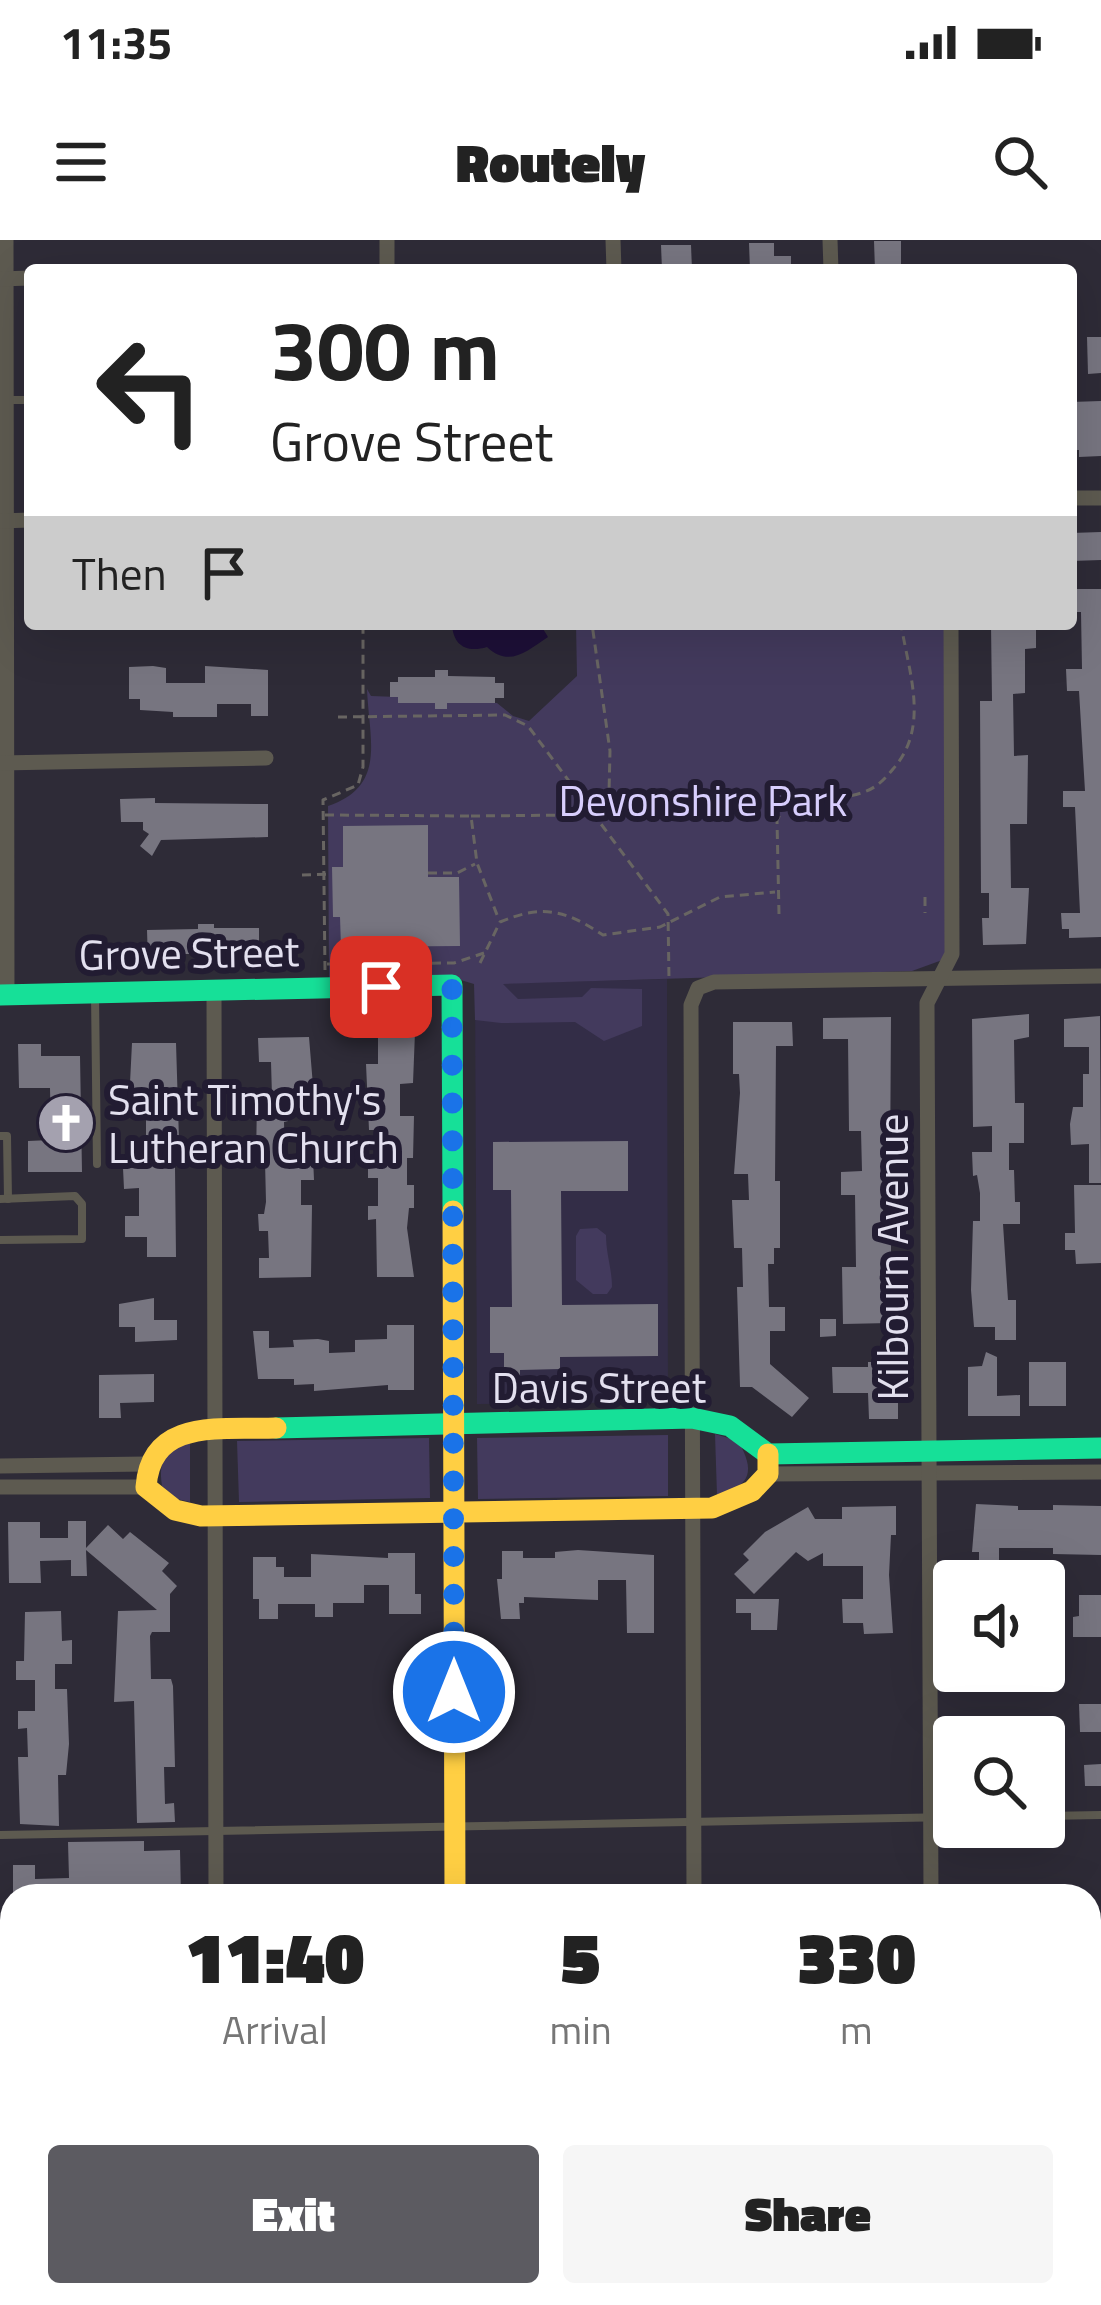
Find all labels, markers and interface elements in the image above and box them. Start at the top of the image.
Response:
text: 11:35 [60,8,172,76]
text: Routely [456,121,645,203]
icon: menu [48,129,114,195]
icon: search [987,129,1053,195]
text: 300 m [270,285,500,413]
icon: left [72,312,228,468]
text: Grove Street [270,400,553,482]
text: Then [72,539,167,607]
icon: arrive [191,540,257,606]
park label: Devonshire Park [559,768,847,832]
street label: Grove Street [78,918,300,986]
pin [330,936,432,1038]
icon: arrive [348,954,414,1020]
place label: Saint Timothy's Lutheran Church [108,1067,399,1179]
church icon: Saint Timothy's Lutheran Church [35,1092,97,1154]
street label: Kilbourn Avenue [860,1113,924,1401]
street label: Davis Street [492,1355,706,1419]
map controls [933,1560,1065,1848]
button: sound [933,1560,1065,1692]
position arrow [391,1629,517,1755]
button: search [933,1716,1065,1848]
text: 11:40 [185,1901,364,2011]
text: 5 [561,1901,600,2011]
text: 330 [797,1901,916,2011]
text: Arrival [222,2000,328,2059]
text: min [550,2000,612,2059]
text: m [840,2000,873,2059]
button: Exit [48,2145,539,2283]
button: Share [563,2145,1053,2283]

